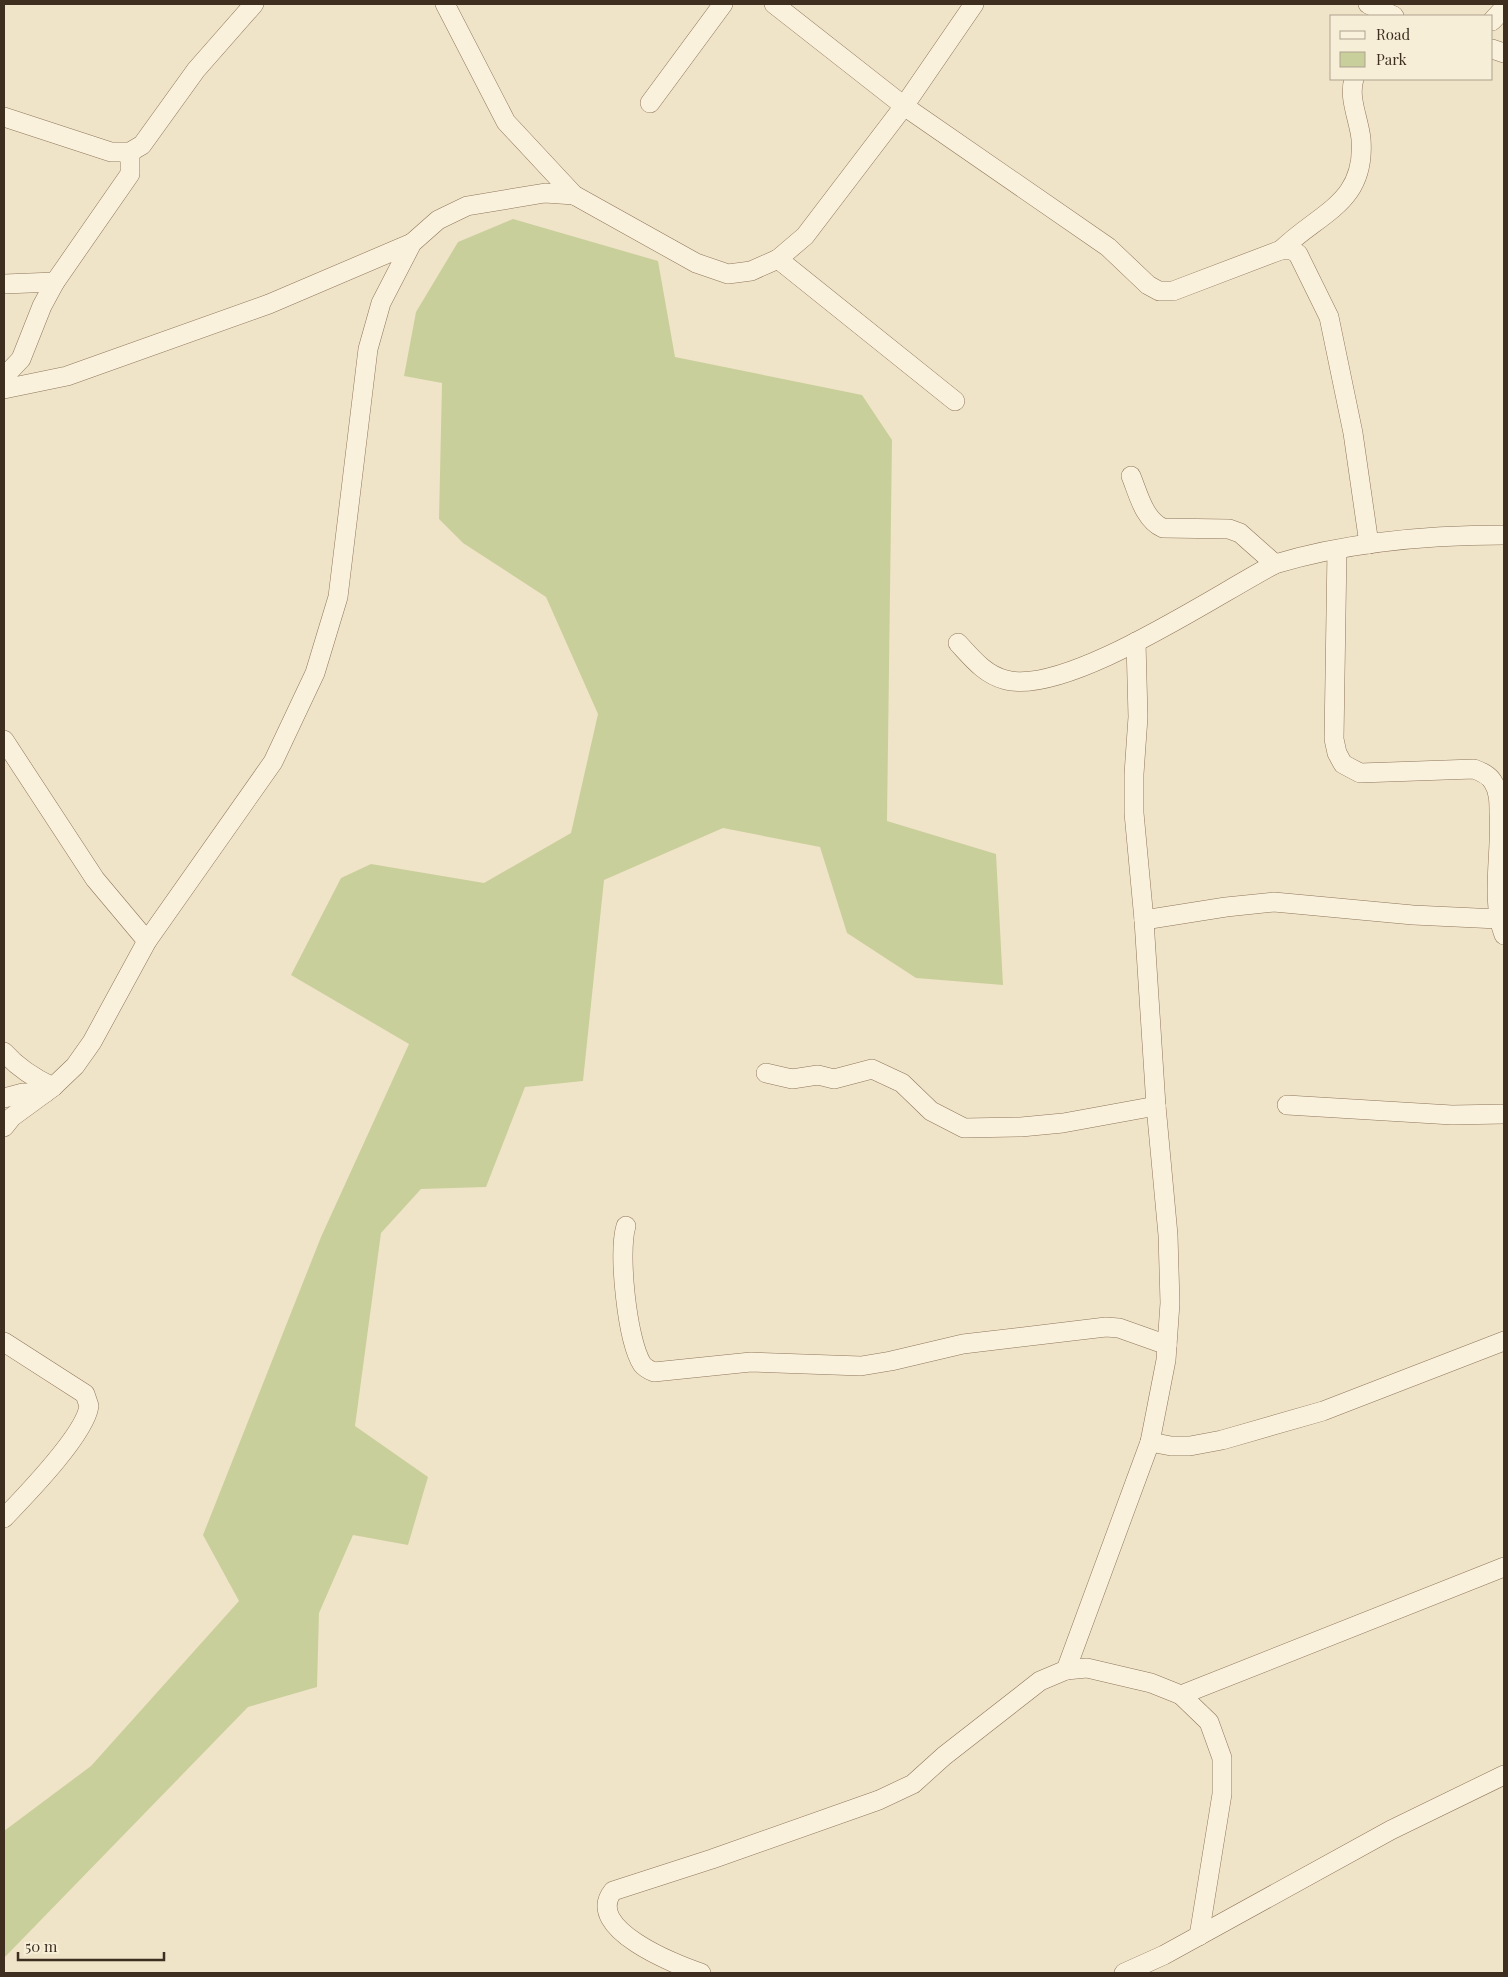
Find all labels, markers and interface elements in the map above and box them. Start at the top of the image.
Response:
legend [1330,15,1493,80]
text: Road [1376,24,1410,44]
text: Park [1376,49,1408,69]
scale bar [18,1930,164,1962]
text: 50 m [25,1936,58,1956]

